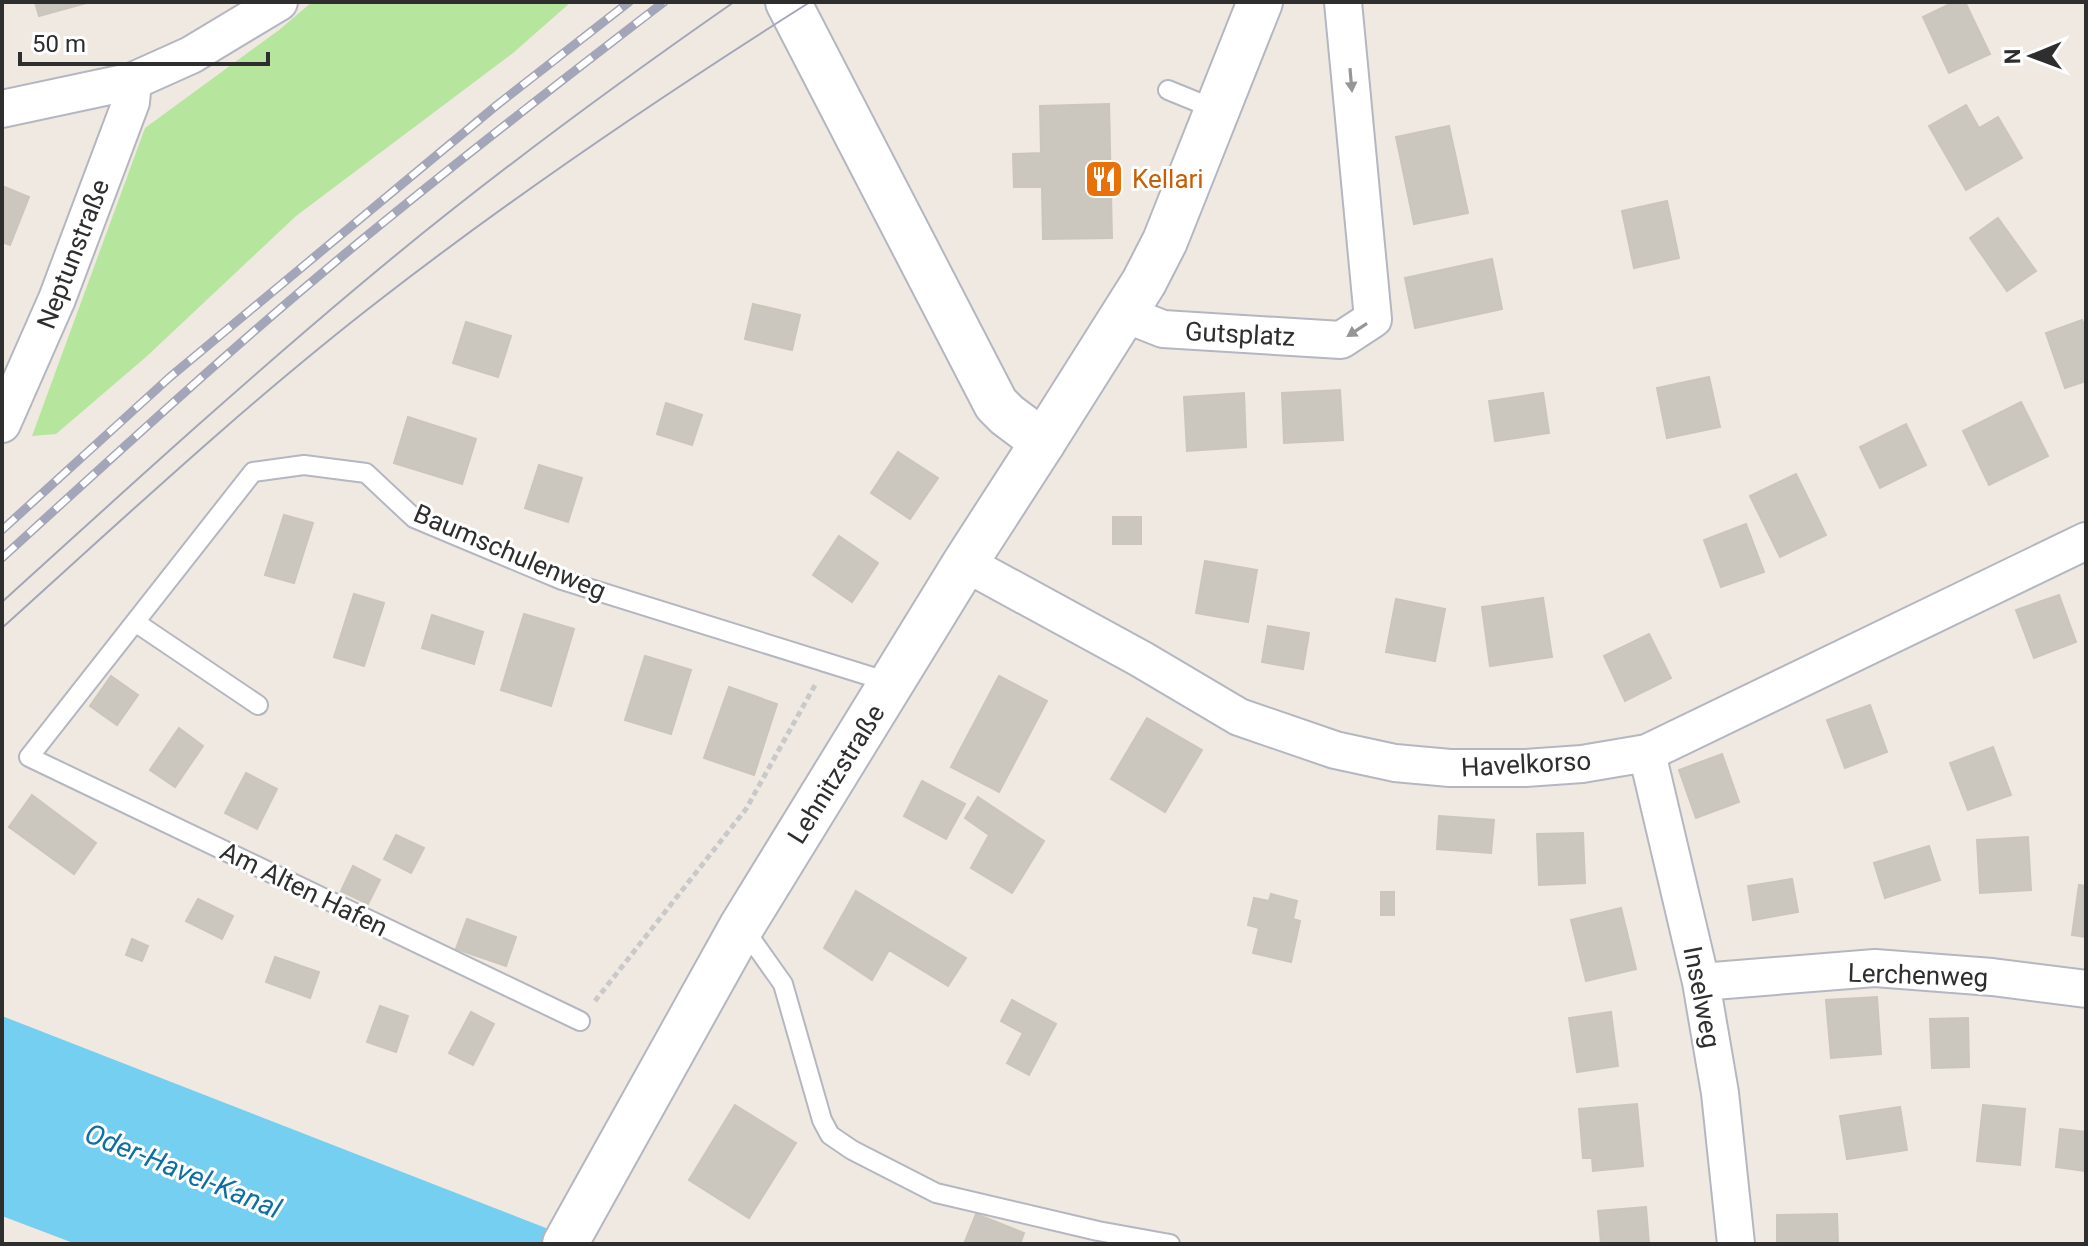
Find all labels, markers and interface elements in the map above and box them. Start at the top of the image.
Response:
scale bar [20,16,268,66]
north arrow [1992,16,2072,96]
text: 50 m [32,30,86,58]
text: N [2000,48,2025,64]
one-way arrow [1344,68,1357,93]
restaurant icon: Kellari [1083,158,1125,200]
place label: Kellari [1132,164,1204,194]
street label: Neptunstraße [31,175,115,333]
street label: Gutsplatz [1184,316,1296,352]
one-way arrow [1346,322,1368,336]
street label: Baumschulenweg [410,498,610,606]
street label: Lehnitzstraße [781,699,891,849]
street label: Havelkorso [1460,746,1592,782]
street label: Am Alten Hafen [216,836,392,942]
street label: Inselweg [1677,944,1727,1050]
street label: Lerchenweg [1847,958,1989,992]
water label: Oder-Havel-Kanal [80,1117,286,1226]

